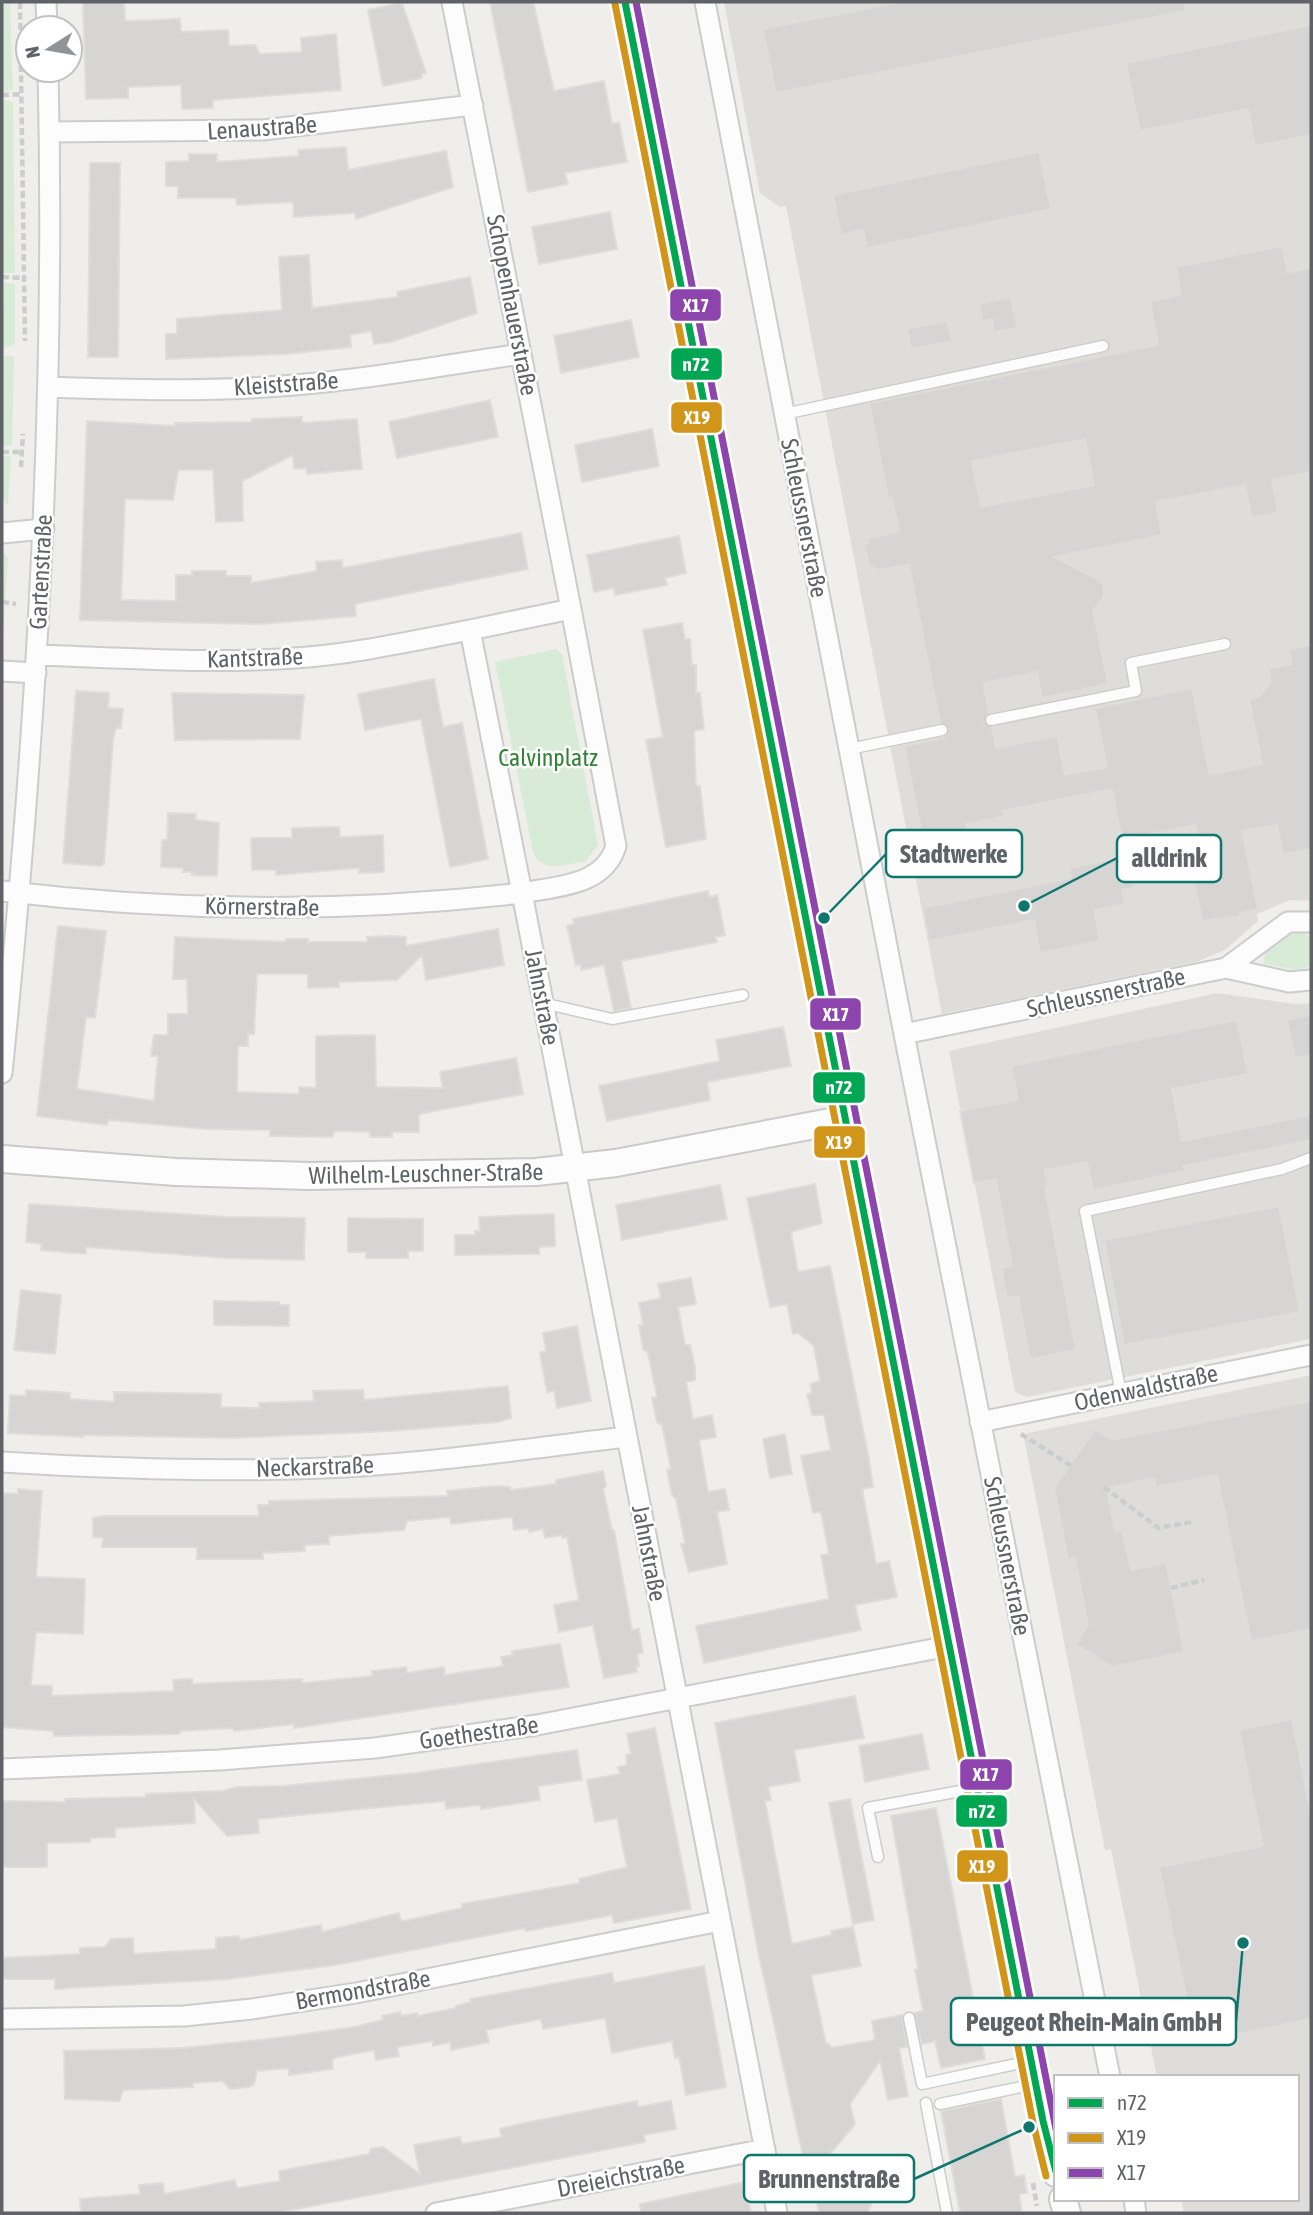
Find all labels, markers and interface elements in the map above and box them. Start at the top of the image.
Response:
north arrow [14,14,84,84]
text: N [20,45,44,60]
street label: Lenaustraße [206,110,318,145]
street label: Schopenhauerstraße [482,212,543,398]
line badge: X17 [669,288,722,322]
text: X17 [682,294,709,316]
line badge: n72 [670,347,723,381]
text: n72 [682,353,710,375]
street label: Kleiststraße [233,366,339,401]
line badge: X19 [670,401,723,434]
text: X19 [683,406,710,428]
street label: Schleussnerstraße [776,436,833,600]
street label: Gartenstraße [24,514,57,630]
street label: Kantstraße [206,642,304,673]
park label: Calvinplatz [498,744,598,771]
callout: Stadtwerke [886,830,1022,877]
callout: alldrink [1117,835,1221,882]
text: Stadtwerke [900,839,1008,869]
text: alldrink [1131,843,1207,873]
street label: Körnerstraße [204,892,320,921]
street label: Jahnstraße [520,946,565,1047]
street label: Schleussnerstraße [1024,963,1187,1022]
line badge: X17 [809,997,862,1031]
text: X17 [822,1003,849,1025]
line badge: n72 [812,1071,866,1104]
text: n72 [825,1076,853,1098]
line badge: X19 [813,1125,866,1159]
text: X19 [825,1131,852,1153]
street label: Wilhelm-Leuschner-Straße [308,1158,544,1189]
street label: Odenwaldstraße [1072,1359,1220,1416]
street label: Neckarstraße [256,1451,374,1482]
street label: Schleussnerstraße [979,1474,1036,1638]
street label: Jahnstraße [627,1502,672,1603]
street label: Goethestraße [418,1711,540,1754]
line badge: X17 [959,1758,1013,1791]
text: X17 [972,1763,999,1785]
line badge: n72 [955,1794,1008,1828]
text: n72 [968,1800,996,1822]
line badge: X19 [956,1849,1009,1883]
text: X19 [968,1855,995,1877]
street label: Bermondstraße [293,1964,432,2015]
callout: Peugeot Rhein-Main GmbH [951,1998,1236,2045]
text: Peugeot Rhein-Main GmbH [966,2007,1222,2037]
legend [1054,2075,1299,2201]
text: n72 [1117,2090,1147,2114]
text: X19 [1117,2125,1146,2149]
street label: Dreieichstraße [555,2151,687,2202]
callout: Brunnenstraße [744,2155,914,2202]
text: X17 [1117,2160,1146,2184]
text: Brunnenstraße [758,2164,900,2194]

